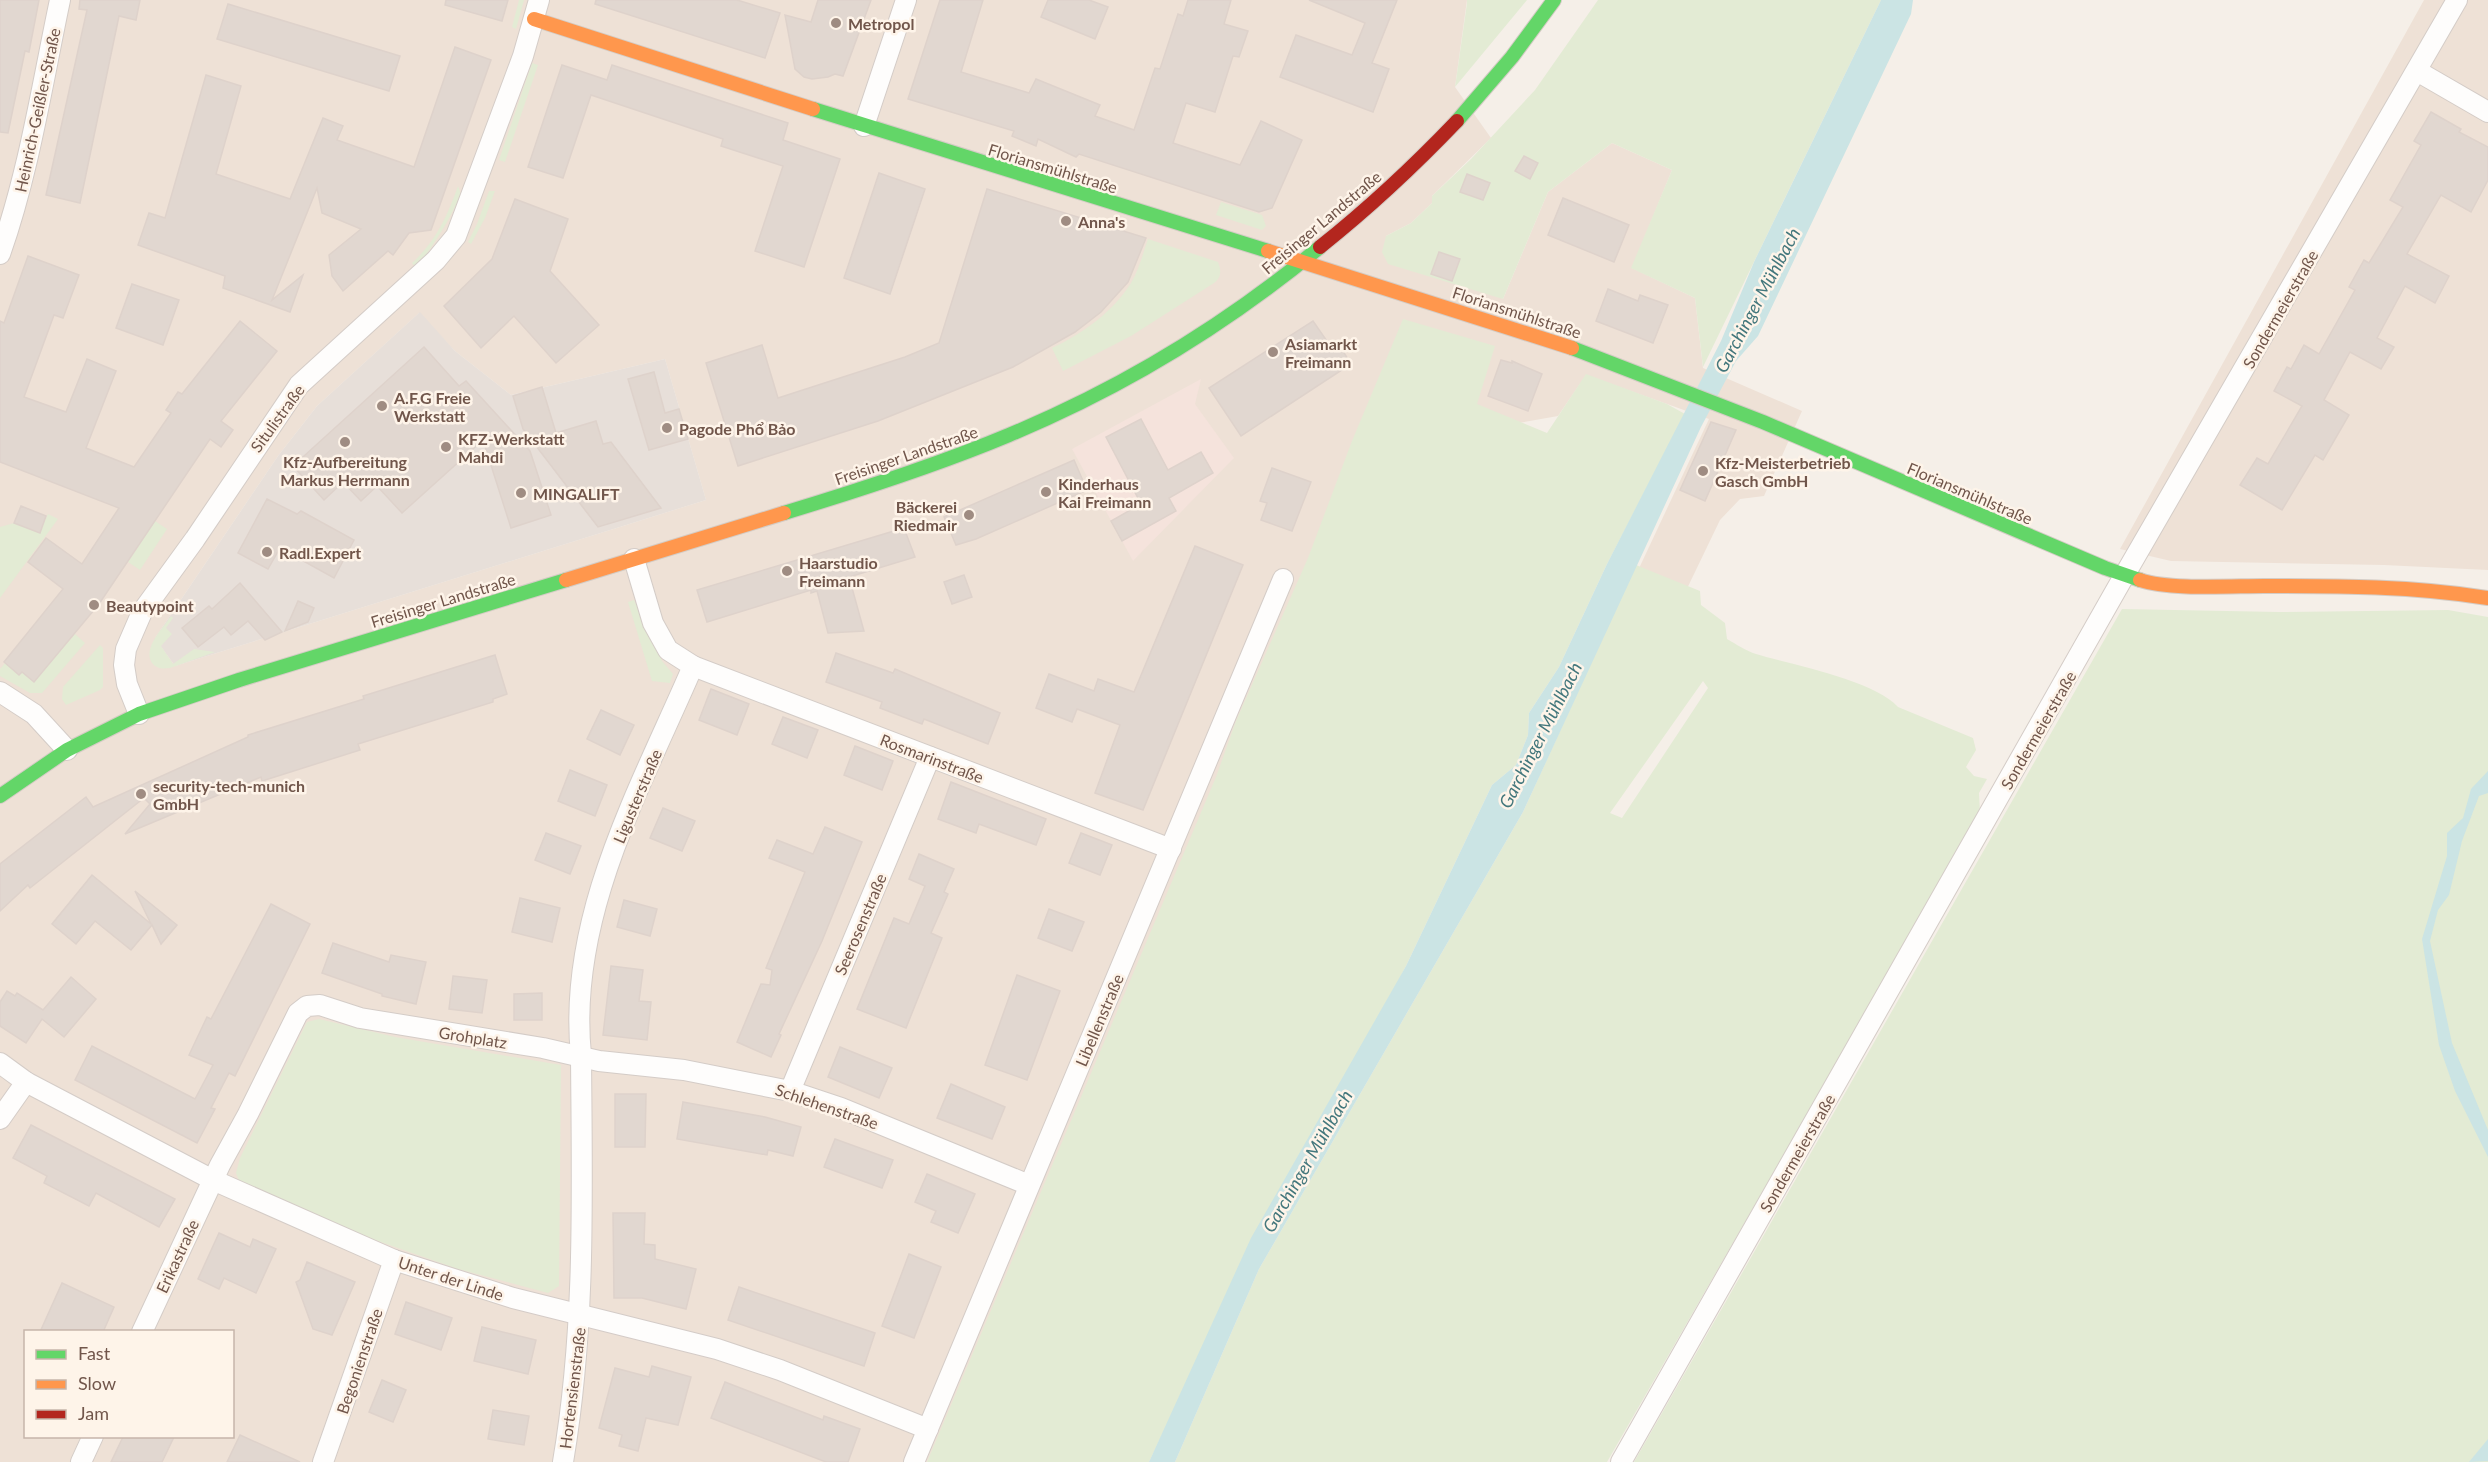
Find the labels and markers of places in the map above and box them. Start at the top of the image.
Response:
place label: Metropol [848,14,914,33]
marker: Metropol [829,16,843,30]
place label: Anna's [1077,212,1125,231]
marker: Anna's [1059,214,1073,228]
place label: Asiamarkt Freimann [1284,334,1357,371]
marker: Asiamarkt Freimann [1266,345,1280,359]
place label: A.F.G Freie Werkstatt [393,388,471,425]
marker: A.F.G Freie Werkstatt [375,399,389,413]
place label: Pagode Phổ Bảo [679,419,796,438]
marker: Pagode Phổ Bảo [660,421,674,435]
place label: KFZ-Werkstatt Mahdi [458,429,565,466]
marker: Kfz-Aufbereitung Markus Herrmann [338,435,352,449]
marker: KFZ-Werkstatt Mahdi [439,440,453,454]
place label: Kfz-Aufbereitung Markus Herrmann [280,452,410,489]
place label: Kfz-Meisterbetrieb Gasch GmbH [1715,453,1851,490]
marker: Kfz-Meisterbetrieb Gasch GmbH [1696,464,1710,478]
place label: Kinderhaus Kai Freimann [1058,474,1151,511]
place label: MINGALIFT [533,484,620,503]
marker: Kinderhaus Kai Freimann [1039,485,1053,499]
marker: MINGALIFT [514,486,528,500]
place label: Bäckerei Riedmair [894,497,957,534]
marker: Bäckerei Riedmair [962,508,976,522]
place label: Radl.Expert [279,543,361,562]
marker: Radl.Expert [260,545,274,559]
place label: Haarstudio Freimann [799,553,878,590]
marker: Haarstudio Freimann [780,564,794,578]
place label: Beautypoint [106,596,194,615]
marker: Beautypoint [87,598,101,612]
place label: security-tech-munich GmbH [153,776,305,813]
marker: security-tech-munich GmbH [134,787,148,801]

